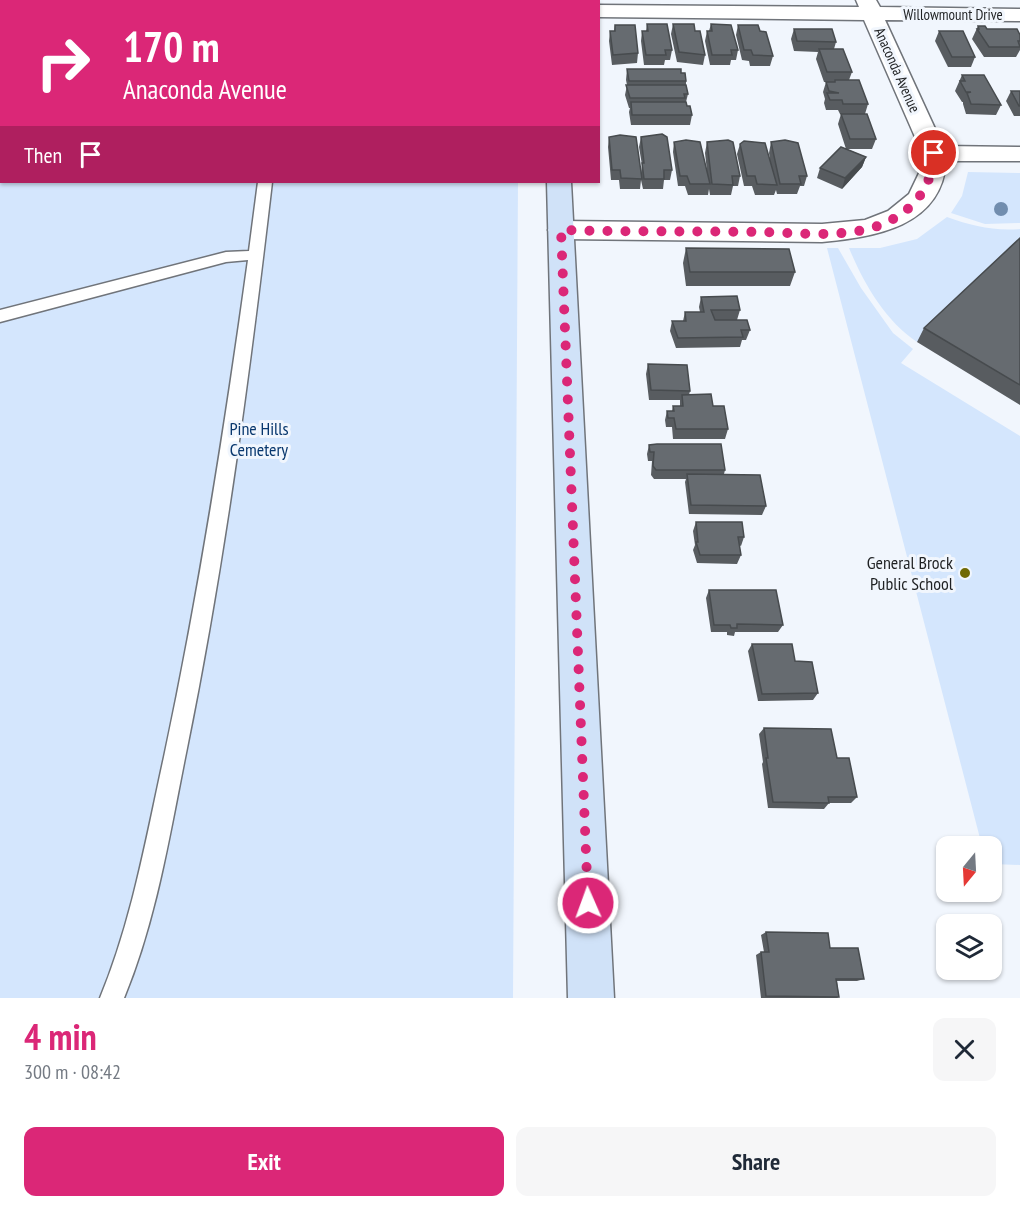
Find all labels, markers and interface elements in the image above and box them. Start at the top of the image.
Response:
street label: Willowmount Drive [903,5,1003,24]
text: 170 m [123,19,220,74]
icon: right [24,24,102,102]
street label: Anaconda Avenue [870,24,925,115]
text: Anaconda Avenue [123,72,287,106]
pin [908,127,959,178]
icon: arrive [917,136,950,169]
icon: arrive [74,138,107,171]
text: Then [24,141,62,169]
park label: Pine Hills Cemetery [229,417,289,461]
place label: General Brock Public School [867,551,954,595]
marker: General Brock Public School [958,566,972,580]
north arrow [936,836,1002,902]
map controls [936,836,1002,980]
position arrow [556,871,620,935]
button: layers [936,914,1002,980]
text: 4 min [24,1013,97,1060]
button: close [933,1018,996,1081]
text: 300 m · 08:42 [24,1059,121,1085]
button: Exit [24,1127,504,1196]
button: Share [516,1127,996,1196]

